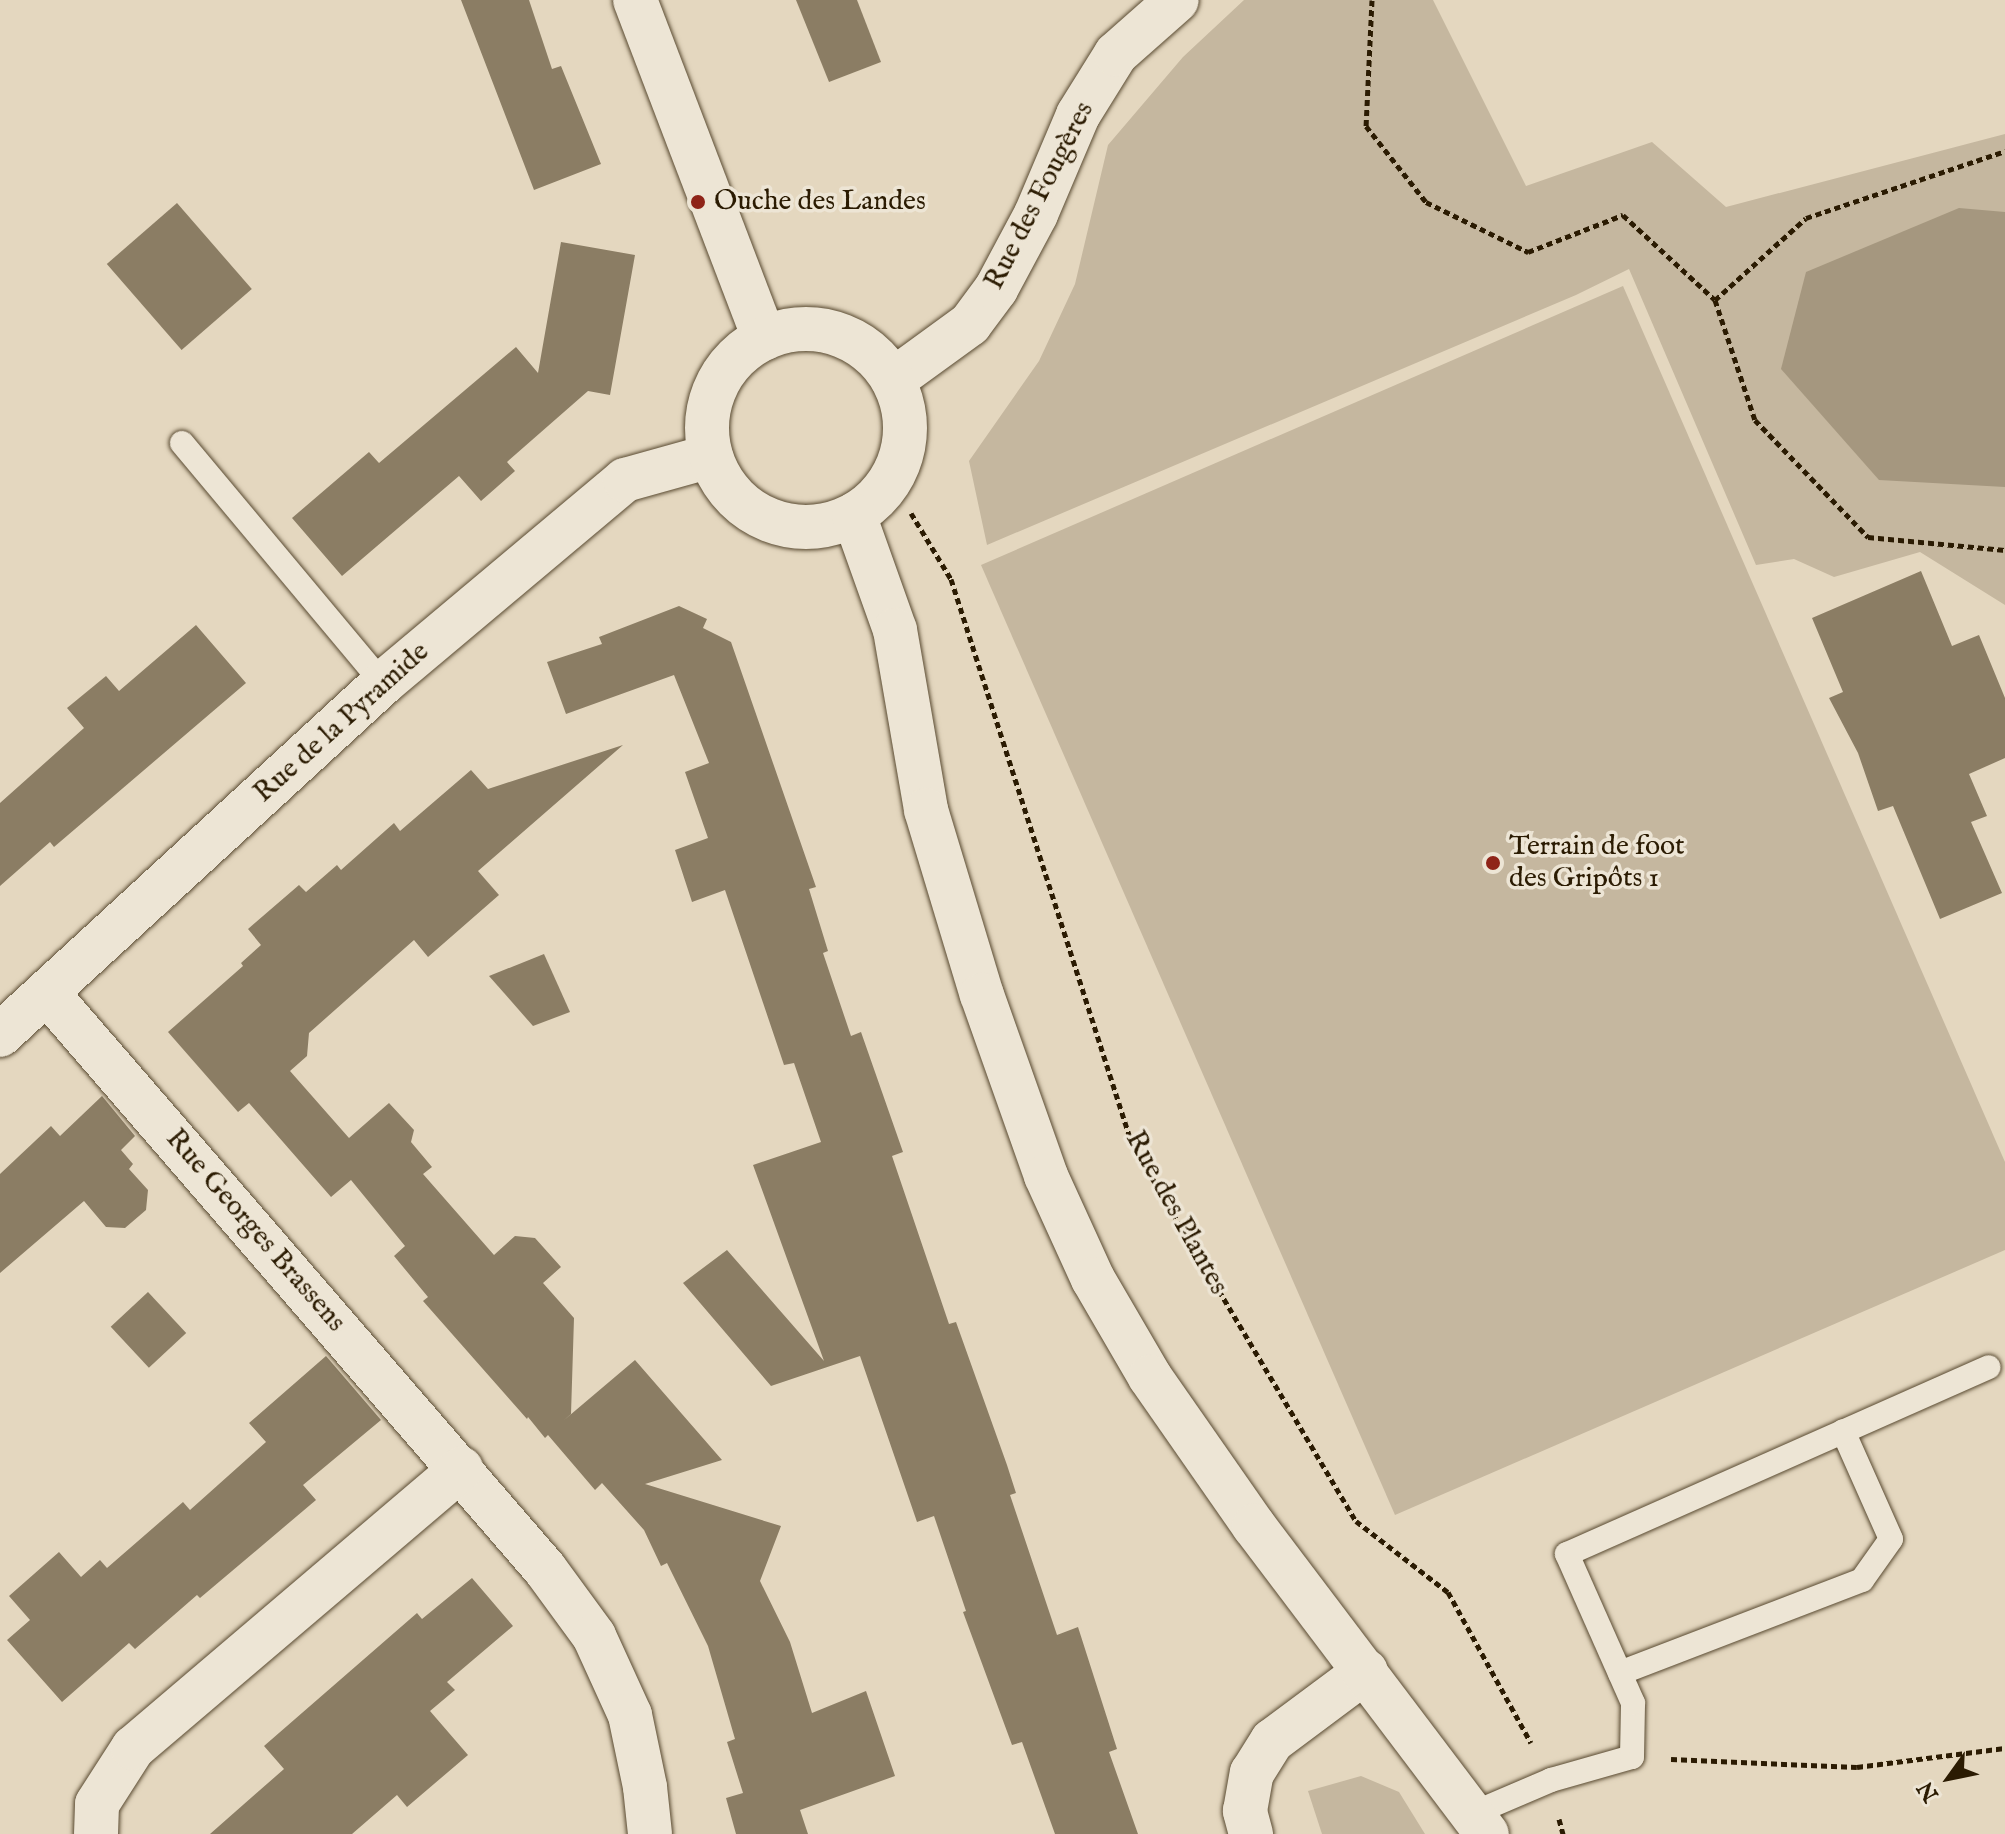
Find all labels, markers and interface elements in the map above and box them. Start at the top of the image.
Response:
street label: Rue des Fougères [978,96,1102,296]
place label: Ouche des Landes [714,185,926,219]
marker: Ouche des Landes [689,193,707,211]
street label: Rue de la Pyramide [248,636,436,810]
place label: Terrain de foot des Gripôts 1 [1509,830,1685,896]
marker: Terrain de foot des Gripôts 1 [1484,854,1502,872]
street label: Rue Georges Brassens [158,1123,352,1339]
street label: Rue des Plantes [1117,1125,1235,1301]
north arrow [1909,1738,1989,1818]
text: N [1912,1775,1946,1807]

